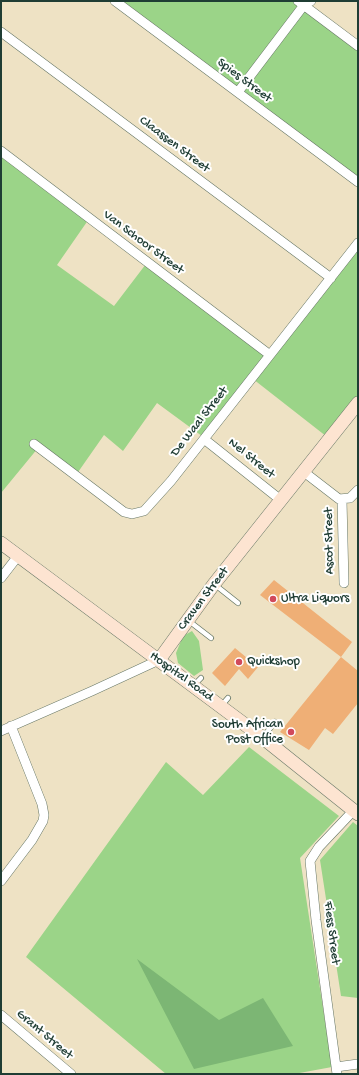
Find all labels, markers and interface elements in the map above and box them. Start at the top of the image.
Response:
street label: Spies Street [214,55,274,107]
street label: Claassen Street [136,113,212,177]
street label: Van Schoor Street [100,208,186,278]
street label: De Waal Street [168,384,232,460]
street label: Nel Street [224,435,278,483]
street label: Ascot Street [322,508,338,574]
street label: Craven Street [175,564,233,634]
place label: Ultra Liquors [281,591,349,607]
marker: Ultra Liquors [268,594,278,604]
street label: Hospital Road [146,649,216,705]
place label: Quickshop [247,654,300,670]
marker: Quickshop [234,657,244,667]
place label: South African Post Office [212,717,283,748]
marker: South African Post Office [286,727,296,737]
street label: Fiess Street [319,901,343,965]
street label: Grant Street [12,1007,76,1063]

